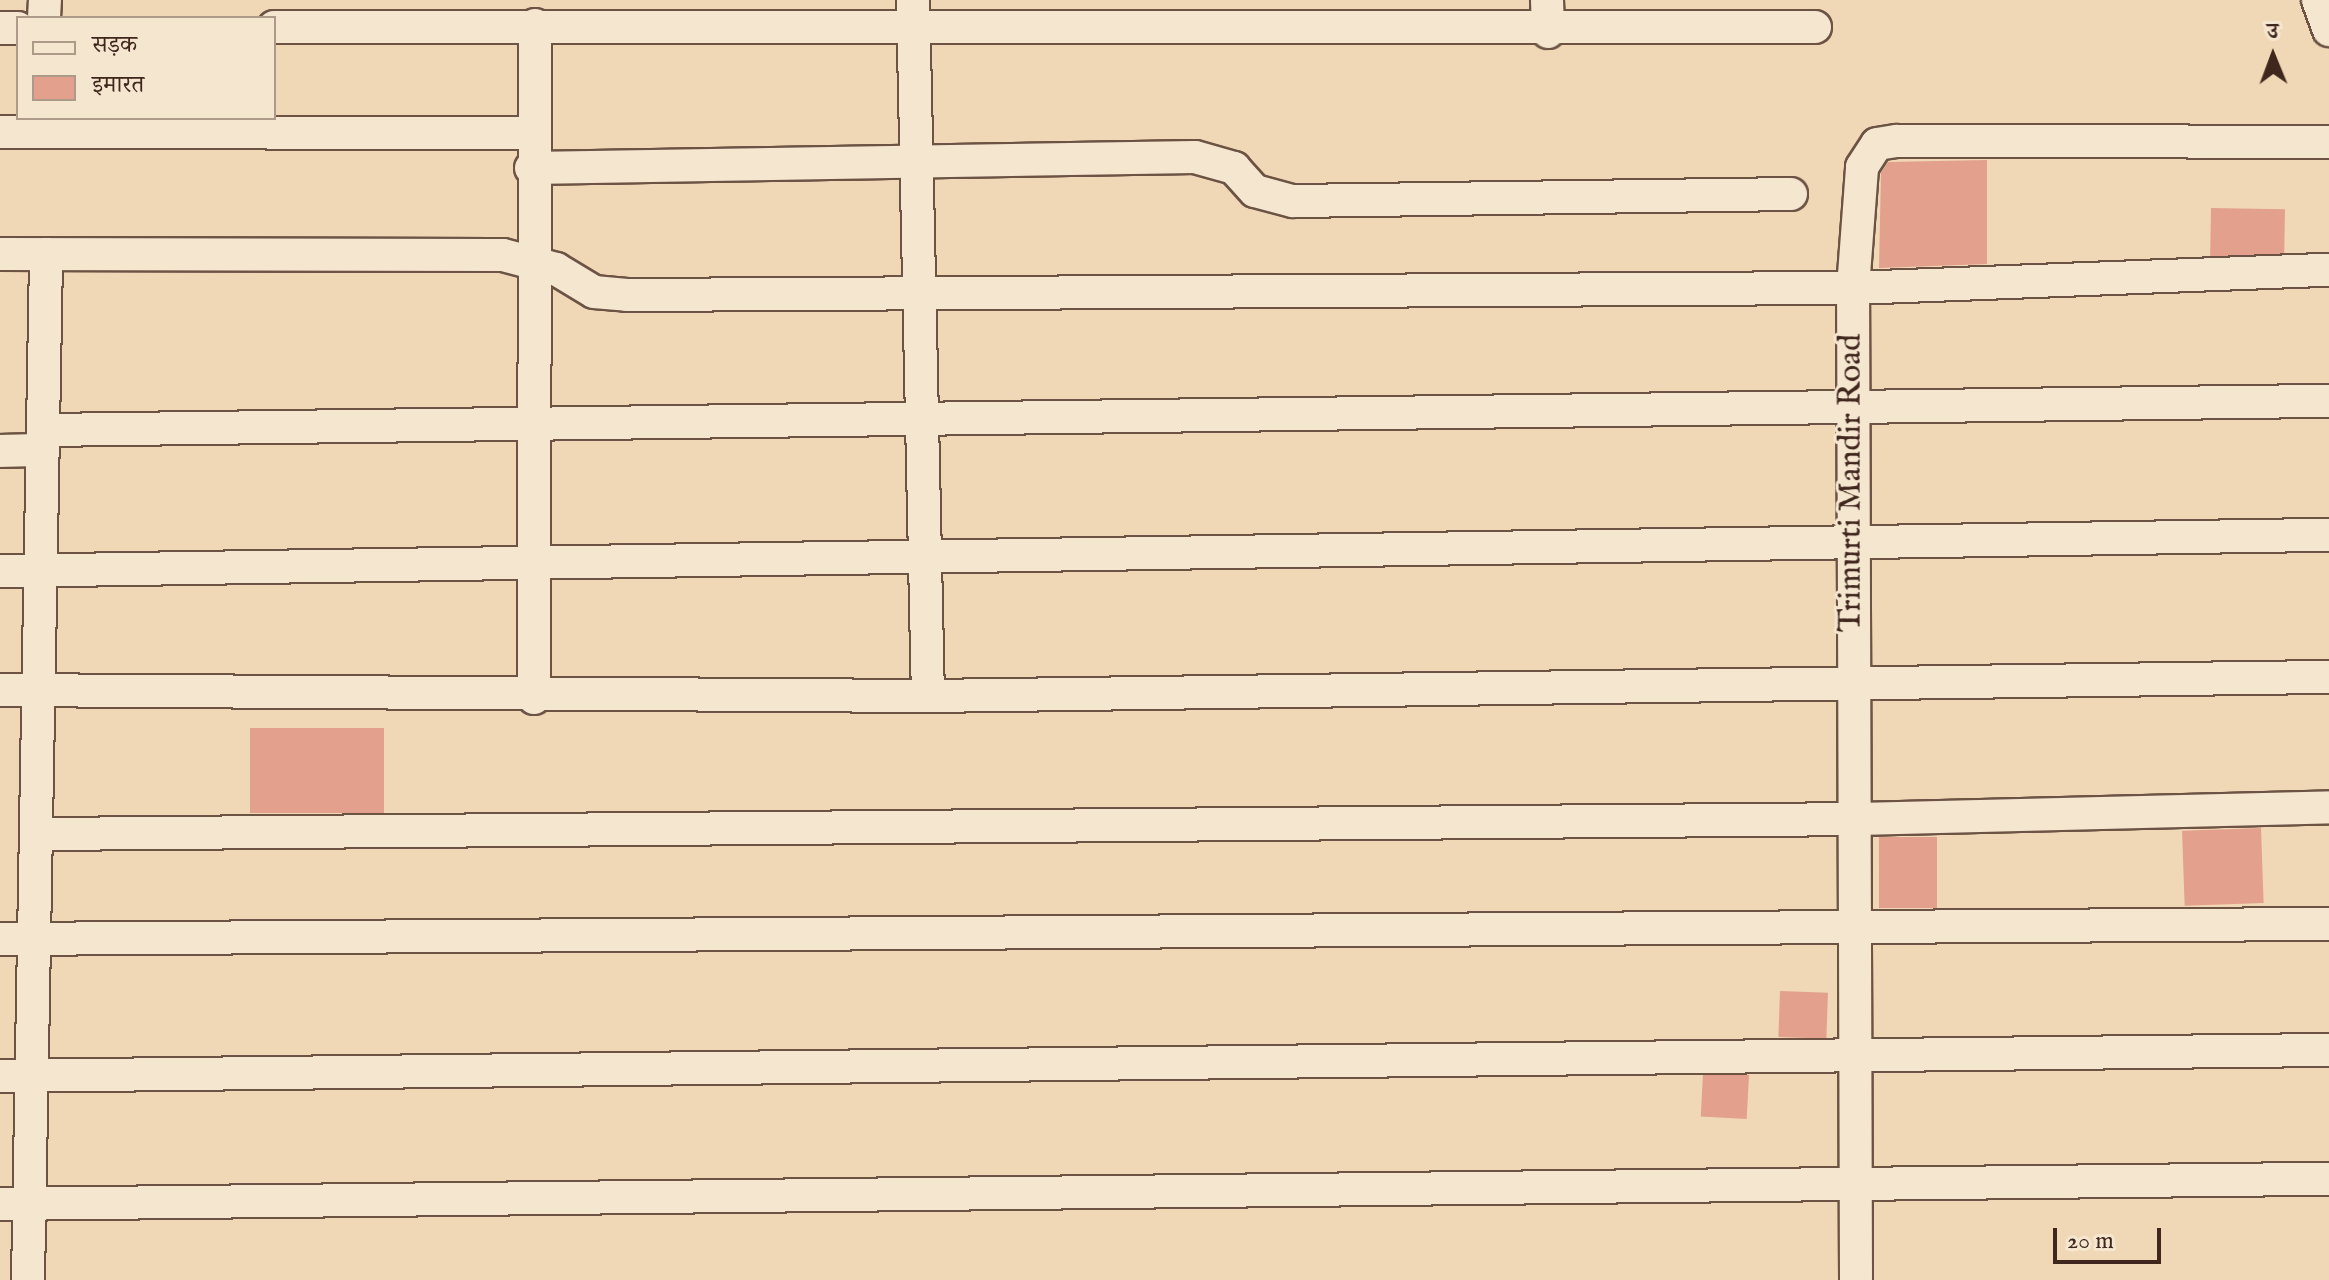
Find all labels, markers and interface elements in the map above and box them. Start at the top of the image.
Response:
legend [16,16,276,120]
north arrow [2233,16,2313,96]
text: उ [2267,18,2278,46]
text: सड़क [92,30,137,61]
text: इमारत [92,70,144,101]
street label: Trimurti Mandir Road [1833,334,1871,632]
scale bar [2057,1212,2165,1262]
text: 20 m [2067,1226,2114,1257]

